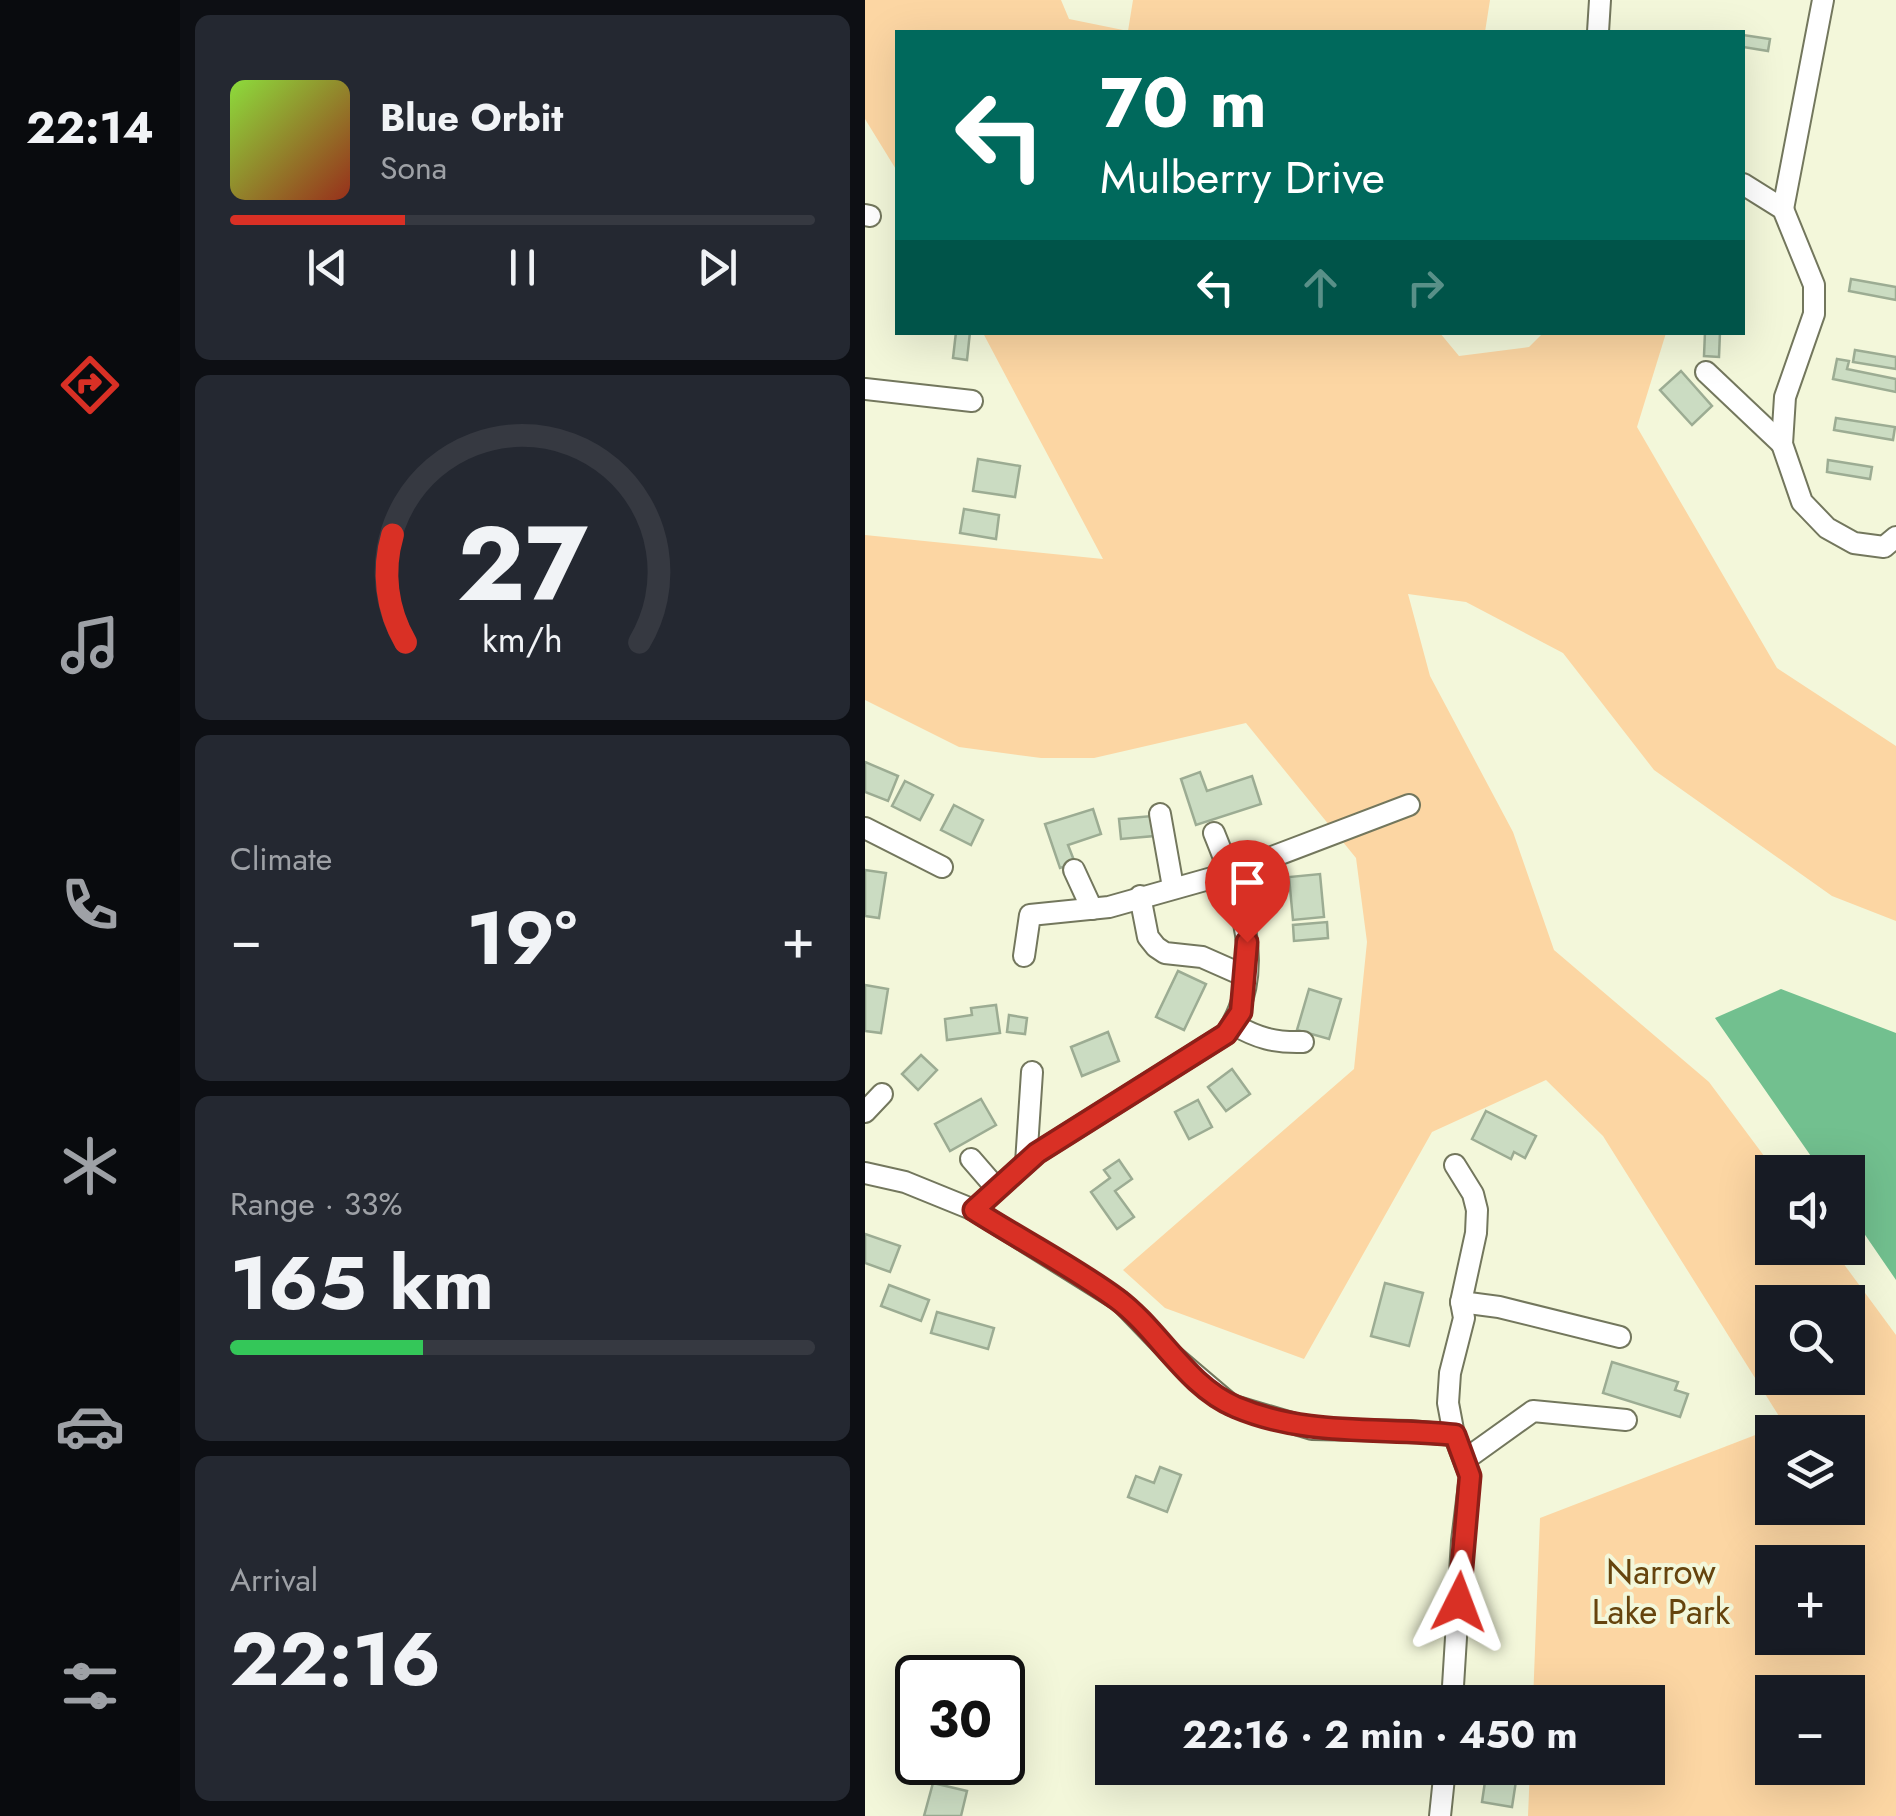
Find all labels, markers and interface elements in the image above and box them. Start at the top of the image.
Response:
text: 70 m [1100,52,1267,153]
icon: left [935,70,1065,200]
text: Blue Orbit [380,90,563,145]
text: 22:14 [26,95,154,160]
text: Sona [380,145,447,191]
text: Mulberry Drive [1100,145,1385,210]
icon: previous [300,240,355,295]
icon: pause [495,240,550,295]
icon: next [690,240,745,295]
icon: left [1188,260,1243,315]
icon: ahead [1293,260,1348,315]
icon: right [1398,260,1453,315]
icon: directions [55,350,125,420]
text: 27 [457,489,588,639]
icon: music [55,610,125,680]
text: km/h [482,614,563,665]
text: Climate [230,836,332,882]
pin [1205,840,1290,943]
icon: arrive [1220,855,1275,910]
icon: phone [55,870,125,940]
text: 19° [466,884,577,992]
text: − [230,899,262,979]
text: + [781,899,815,979]
icon: climate [55,1131,125,1201]
map controls [1755,1155,1865,1785]
button: sound [1755,1155,1865,1265]
text: Range · 33% [230,1181,403,1227]
text: 165 km [230,1229,494,1337]
button: search [1755,1285,1865,1395]
icon: car [55,1391,125,1461]
button: layers [1755,1415,1865,1525]
button: + [1755,1545,1865,1655]
park label: Narrow Lake Park [1592,1547,1731,1637]
position arrow [1407,1550,1511,1654]
text: Arrival [230,1557,318,1603]
text: 22:16 [230,1605,441,1713]
icon: filters [55,1651,125,1721]
speed limit sign: 30 [895,1655,1025,1785]
button: − [1755,1675,1865,1785]
text: 22:16 · 2 min · 450 m [1182,1707,1578,1762]

